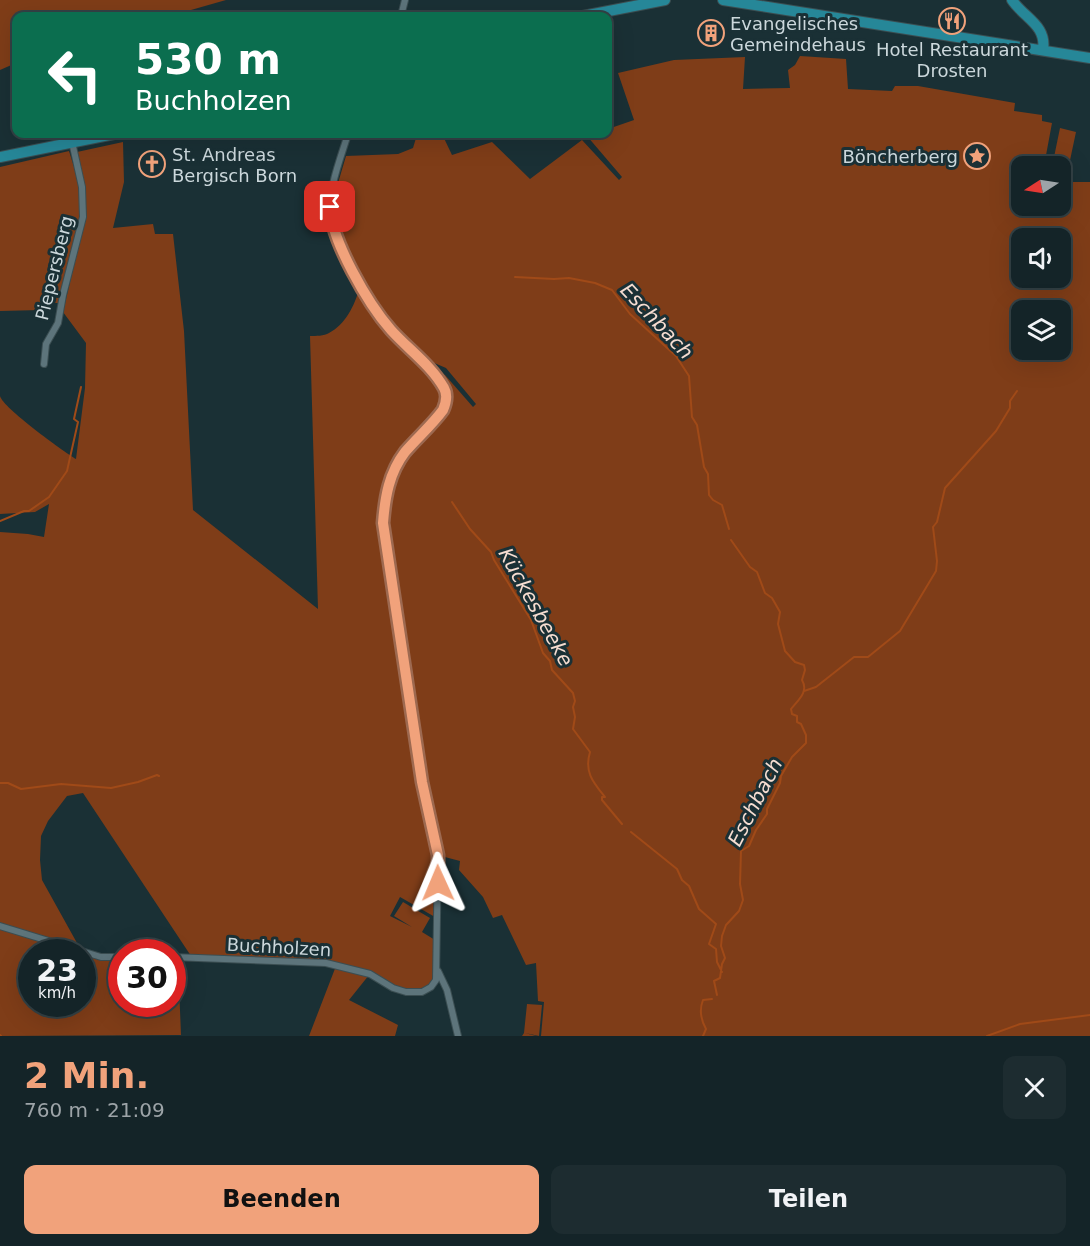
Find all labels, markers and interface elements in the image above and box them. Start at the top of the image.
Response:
restaurant icon: Hotel Restaurant Drosten [937,6,967,36]
place label: Evangelisches Gemeindehaus [730,13,866,55]
building icon: Evangelisches Gemeindehaus [696,18,726,48]
text: 530 m [135,35,281,84]
icon: left [36,36,114,114]
place label: Hotel Restaurant Drosten [876,39,1028,81]
text: Buchholzen [135,85,292,116]
place icon: Böncherberg [962,141,992,171]
place label: St. Andreas Bergisch Born [172,144,297,186]
place label: Böncherberg [842,146,958,167]
church icon: St. Andreas Bergisch Born [137,149,167,179]
north arrow [1011,156,1071,216]
map controls [1011,156,1071,360]
pin [304,181,355,232]
icon: arrive [313,190,346,223]
street label: Piepersberg [31,214,77,322]
button: sound [1011,228,1071,288]
water label: Eschbach [616,278,698,364]
button: layers [1011,300,1071,360]
water label: Kückesbeeke [494,544,578,670]
water label: Eschbach [723,754,787,850]
position arrow [406,851,470,915]
street label: Buchholzen [226,934,332,960]
speed limit sign: 30 [108,939,186,1017]
text: 23 [36,953,78,988]
text: km/h [38,984,76,1002]
text: 2 Min. [24,1055,149,1096]
button: close [1003,1056,1066,1119]
text: 760 m · 21:09 [24,1098,165,1122]
button: Beenden [24,1165,539,1234]
button: Teilen [551,1165,1066,1234]

